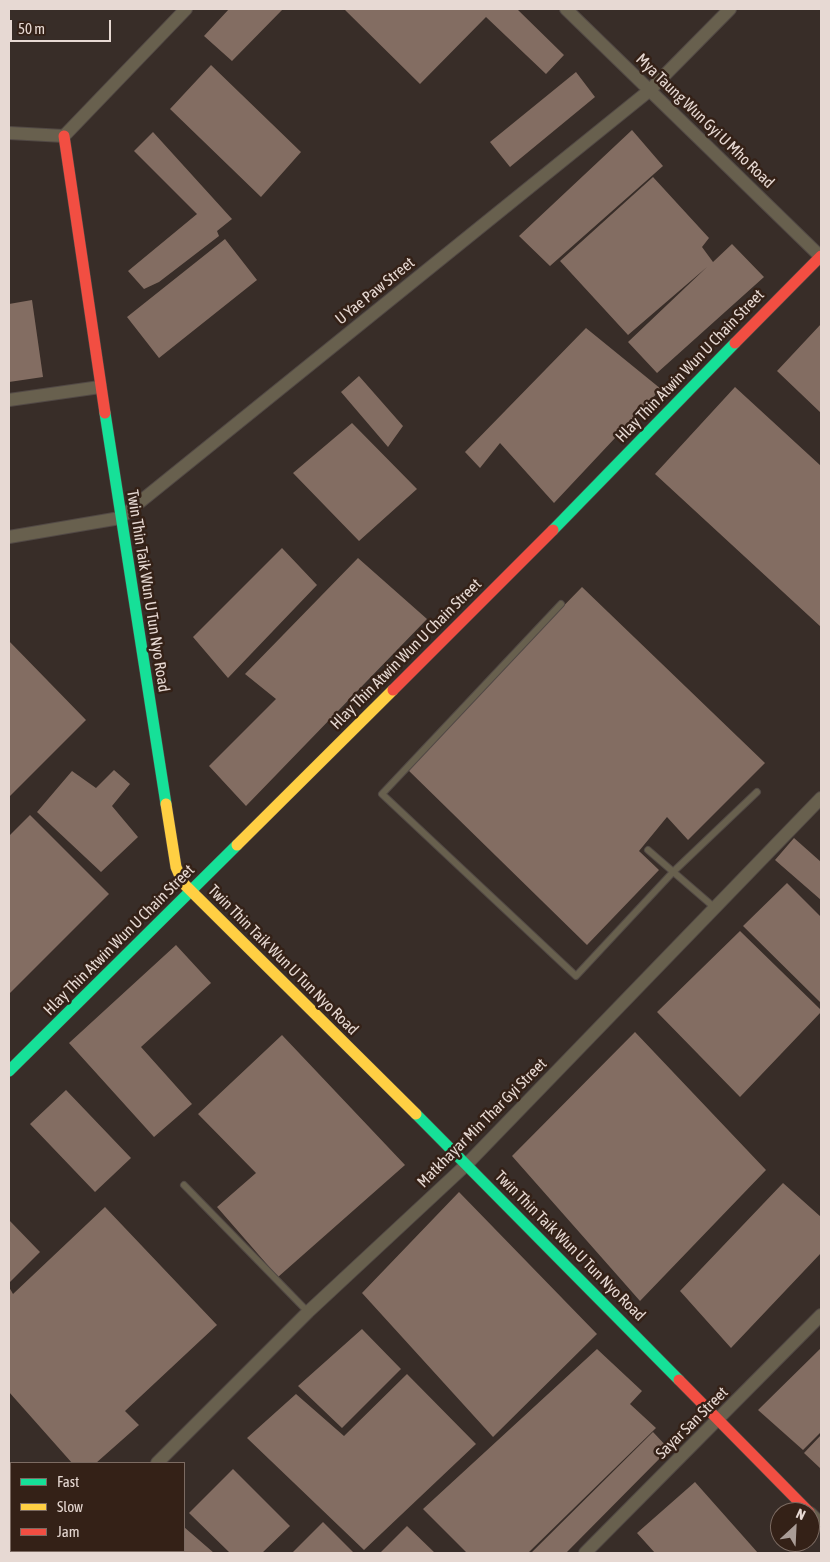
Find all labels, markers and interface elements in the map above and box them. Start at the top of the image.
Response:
scale bar [12,10,114,42]
text: 50 m [18,20,45,37]
street label: Mya Taung Wun Gyi U Mho Road [632,50,778,192]
street label: U Yae Paw Street [331,253,419,329]
street label: Hlay Thin Atwin Wun U Chain Street [612,285,768,447]
street label: Twin Thin Taik Wun U Tun Nyo Road [123,488,173,694]
street label: Hlay Thin Atwin Wun U Chain Street [327,575,485,733]
street label: Hlay Thin Atwin Wun U Chain Street [40,861,198,1019]
street label: Twin Thin Taik Wun U Tun Nyo Road [204,881,362,1039]
street label: Matkhayar Min Thar Gyi Street [413,1054,551,1192]
street label: Twin Thin Taik Wun U Tun Nyo Road [491,1167,649,1325]
street label: Sayar San Street [652,1383,732,1463]
legend [10,1462,185,1552]
text: Fast [57,1473,79,1490]
text: Slow [57,1498,83,1515]
north arrow [770,1502,820,1552]
text: N [794,1505,808,1523]
text: Jam [57,1523,80,1540]

